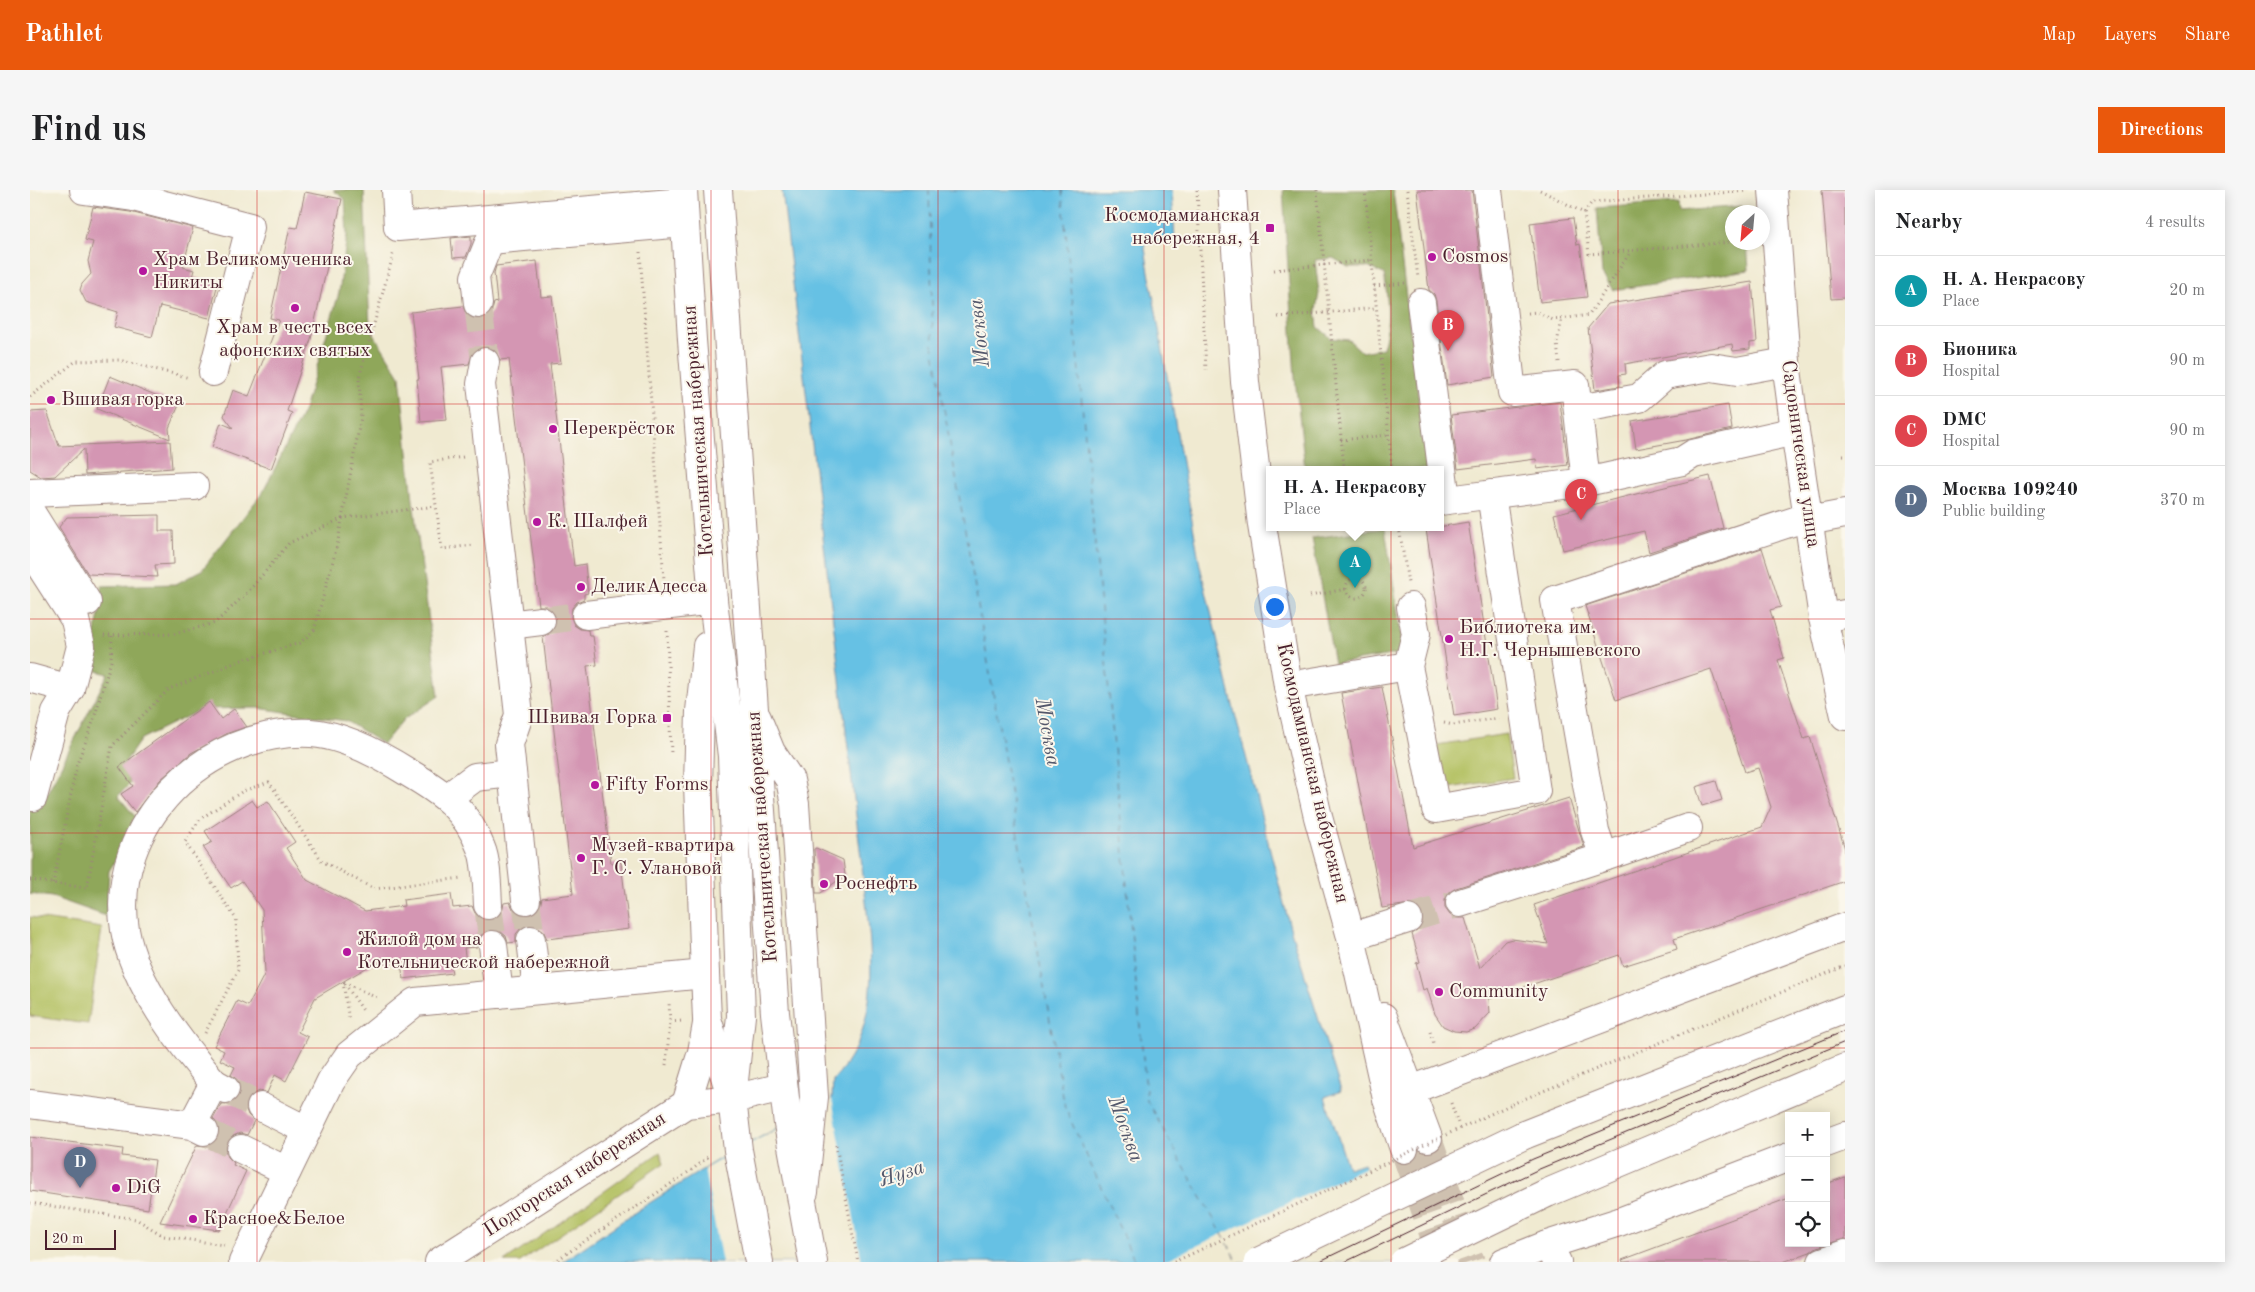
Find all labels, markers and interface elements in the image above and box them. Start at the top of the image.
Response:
text: Pathlet [25,23,103,47]
text: Map [2042,26,2076,44]
text: Layers [2104,26,2156,44]
text: Share [2184,26,2230,44]
button: Directions [2098,107,2225,153]
text: Find us [30,113,146,148]
north arrow [1725,205,1770,250]
place label: Космодамианская набережная, 4 [1104,206,1260,249]
text: Nearby [1895,212,1963,233]
text: 4 results [2145,215,2205,231]
marker: Космодамианская набережная, 4 [1264,222,1276,234]
place label: Cosmos [1442,247,1508,267]
place label: Храм Великомученика Никиты [153,250,352,293]
marker: Cosmos [1426,251,1438,263]
marker: Храм Великомученика Никиты [137,265,149,277]
text: Н. А. Некрасову [1942,271,2086,290]
text: A [1905,283,1917,299]
text: 20 m [2169,283,2205,299]
text: Place [1942,294,1979,310]
water label: Москва [966,298,994,369]
marker: Храм в честь всех афонских святых [289,302,301,314]
street label: Котельническая набережная [680,305,718,557]
pin: B [1432,310,1464,351]
place label: Храм в честь всех афонских святых [216,318,374,361]
text: Бионика [1942,341,2017,360]
text: B [1905,353,1917,369]
text: 90 m [2169,353,2205,369]
street label: Садовническая улица [1777,359,1823,549]
text: Hospital [1942,364,2000,380]
place label: Вшивая горка [61,390,184,410]
marker: Вшивая горка [45,394,57,406]
text: DMC [1942,411,1986,430]
place label: Перекрёсток [563,419,675,439]
marker: Перекрёсток [547,423,559,435]
text: C [1906,423,1916,439]
text: 90 m [2169,423,2205,439]
text: Hospital [1942,434,2000,450]
popup [1266,466,1444,531]
text: Н. А. Некрасову [1283,479,1427,498]
pin: C [1565,479,1597,520]
text: Москва 109240 [1942,481,2078,500]
text: D [1905,493,1917,509]
text: 370 m [2160,493,2205,509]
text: Place [1283,502,1321,518]
text: Public building [1942,504,2045,520]
place label: К. Шалфей [547,512,648,532]
marker: К. Шалфей [531,516,543,528]
pin: A [1339,547,1371,588]
place label: ДеликАдесса [591,577,708,597]
marker: ДеликАдесса [575,581,587,593]
your location [1262,594,1288,620]
place label: Библиотека им. Н.Г. Чернышевского [1459,618,1641,661]
marker: Библиотека им. Н.Г. Чернышевского [1443,633,1455,645]
street label: Космодамианская набережная [1272,641,1352,905]
water label: Москва [1030,695,1063,768]
place label: Швивая Горка [527,708,657,728]
street label: Котельническая набережная [744,711,782,963]
marker: Швивая Горка [661,712,673,724]
place label: Fifty Forms [605,775,708,795]
marker: Fifty Forms [589,779,601,791]
place label: Музей-квартира Г. С. Улановой [591,836,735,879]
marker: Музей-квартира Г. С. Улановой [575,852,587,864]
place label: Роснефть [834,874,917,894]
marker: Роснефть [818,878,830,890]
place label: Жилой дом на Котельнической набережной [357,930,610,973]
marker: Жилой дом на Котельнической набережной [341,946,353,958]
place label: Community [1449,982,1549,1002]
marker: Community [1433,986,1445,998]
water label: Москва [1103,1092,1147,1165]
street label: Подгорская набережная [480,1109,670,1241]
map controls [1785,1112,1830,1247]
button: + [1785,1112,1830,1157]
pin: D [64,1147,96,1188]
water label: Яуза [877,1157,927,1191]
button: − [1785,1157,1830,1202]
place label: DiG [126,1178,161,1198]
marker: DiG [110,1182,122,1194]
button: locate [1785,1202,1830,1247]
place label: Красное&Белое [203,1209,345,1229]
marker: Красное&Белое [187,1213,199,1225]
scale bar [45,1227,116,1250]
text: 20 m [52,1232,83,1246]

